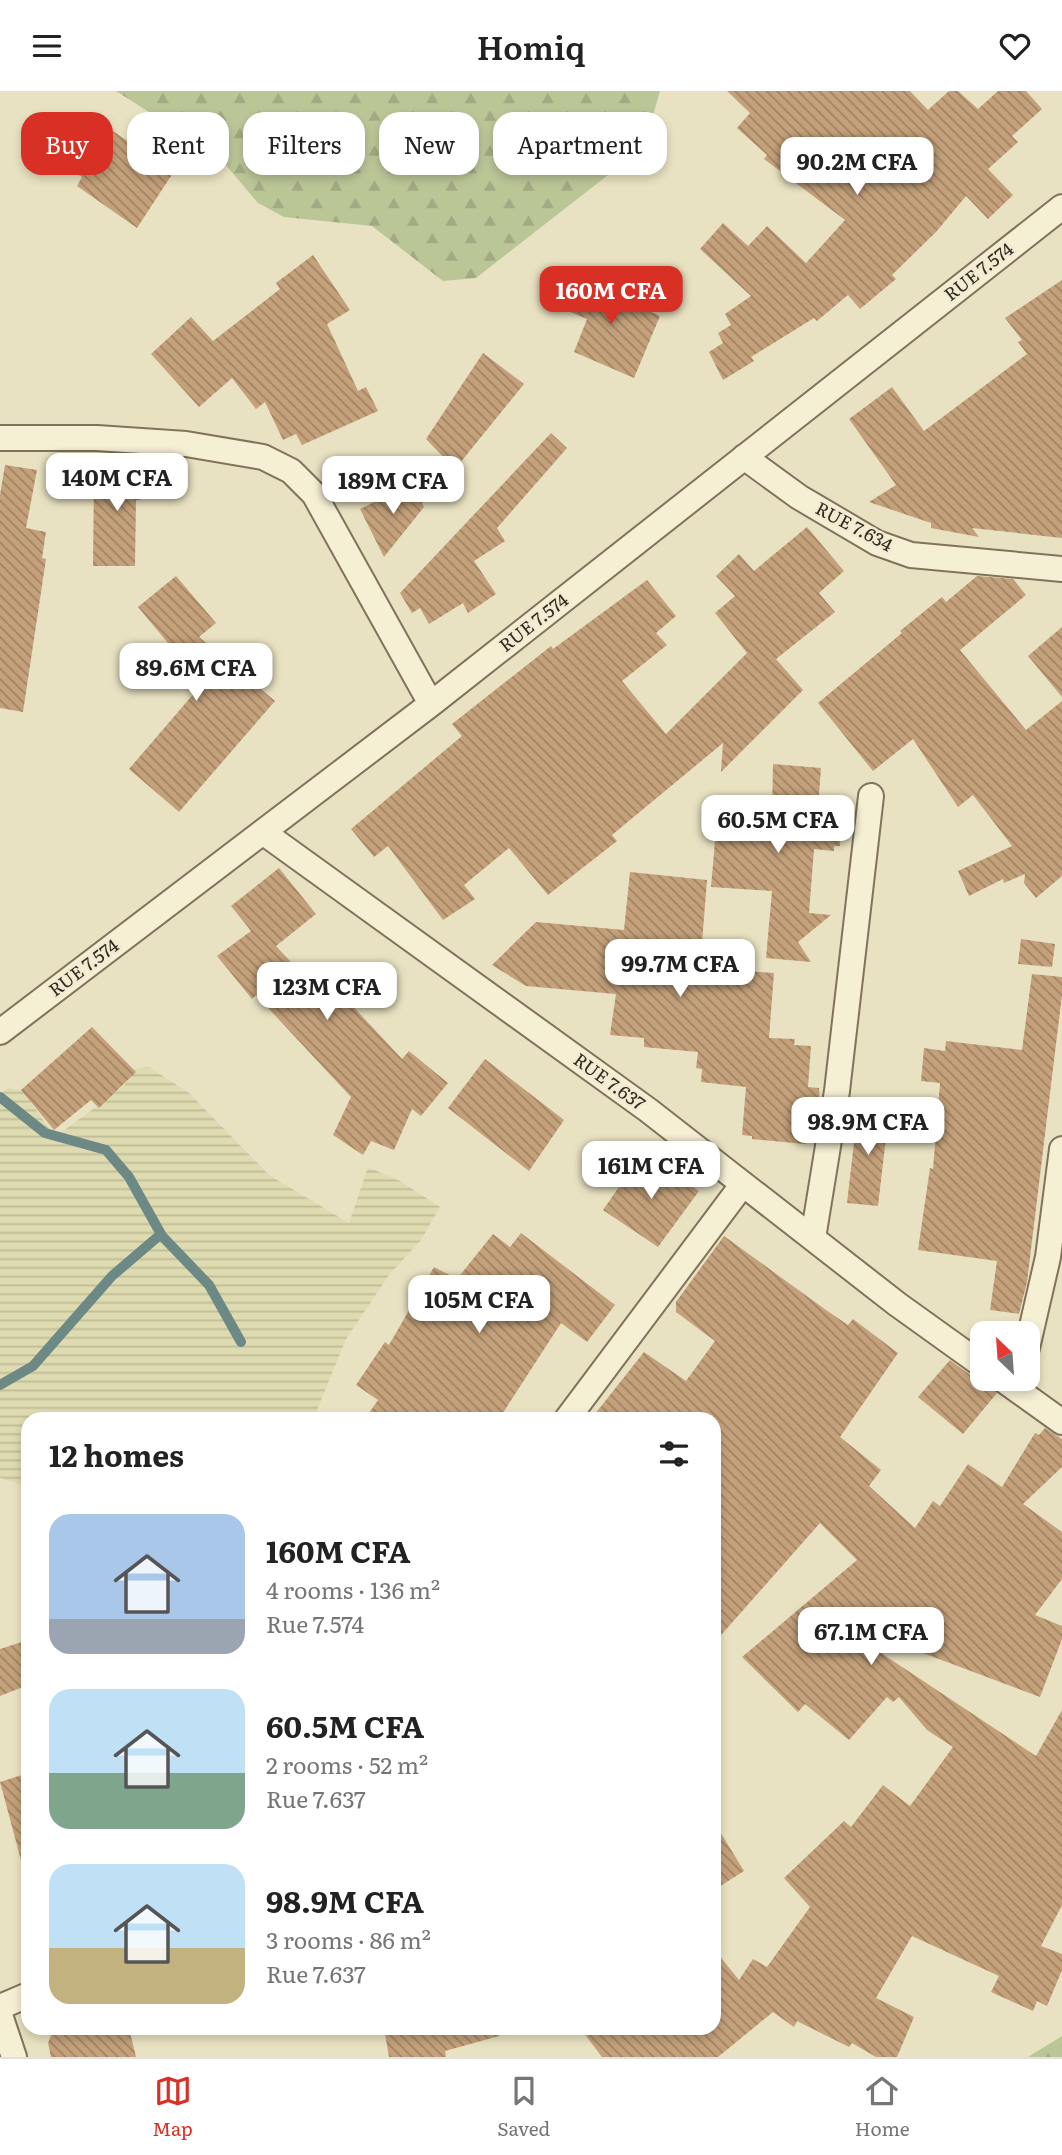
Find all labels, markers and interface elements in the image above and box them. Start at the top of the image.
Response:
text: Homiq [477,22,585,70]
icon: menu [28,27,66,65]
icon: heart [996,27,1034,65]
chip: Buy [21,112,113,175]
chip: Rent [127,112,229,175]
chip: Filters [243,112,365,175]
chip: New [379,112,479,175]
chip: Apartment [493,112,667,175]
pin: 90.2M CFA [777,137,937,197]
text: 90.2M CFA [797,143,917,177]
street label: RUE 7.574 [938,235,1019,307]
pin: 160M CFA [539,267,683,326]
text: 160M CFA [556,272,666,306]
pin: 140M CFA [45,453,189,513]
pin: 189M CFA [321,457,465,516]
text: 140M CFA [62,459,172,493]
text: 189M CFA [338,462,448,496]
street label: RUE 7.634 [811,494,898,557]
street label: RUE 7.574 [493,586,574,658]
pin: 89.6M CFA [116,643,276,703]
text: 89.6M CFA [135,649,257,683]
pin: 60.5M CFA [698,795,858,855]
text: 60.5M CFA [717,801,839,835]
street label: RUE 7.574 [42,931,124,1002]
pin: 99.7M CFA [600,939,760,999]
text: 99.7M CFA [621,945,739,979]
pin: 123M CFA [255,963,399,1022]
text: 123M CFA [273,968,381,1002]
street label: RUE 7.637 [568,1045,651,1116]
pin: 98.9M CFA [788,1097,948,1157]
text: 98.9M CFA [807,1103,929,1137]
pin: 161M CFA [579,1141,723,1201]
text: 161M CFA [598,1147,704,1181]
pin: 105M CFA [407,1275,551,1335]
text: 105M CFA [424,1281,534,1315]
north arrow [970,1321,1040,1391]
map controls [970,1321,1040,1391]
text: 12 homes [49,1432,184,1476]
icon: filters [655,1435,693,1473]
text: 160M CFA [266,1528,410,1572]
icon: home [105,1542,189,1626]
text: 4 rooms · 136 m² [266,1572,440,1606]
text: Rue 7.574 [266,1606,364,1640]
pin: 67.1M CFA [791,1607,951,1667]
text: 67.1M CFA [814,1613,928,1647]
text: 60.5M CFA [266,1703,424,1747]
icon: home [105,1717,189,1801]
text: 2 rooms · 52 m² [266,1747,428,1781]
text: Rue 7.637 [266,1781,366,1815]
text: 98.9M CFA [266,1878,424,1922]
icon: home [105,1892,189,1976]
text: 3 rooms · 86 m² [266,1922,431,1956]
text: Rue 7.637 [266,1956,366,1990]
tab: Map [152,2072,193,2142]
tab: Saved [497,2072,550,2142]
tab: Home [855,2072,910,2142]

